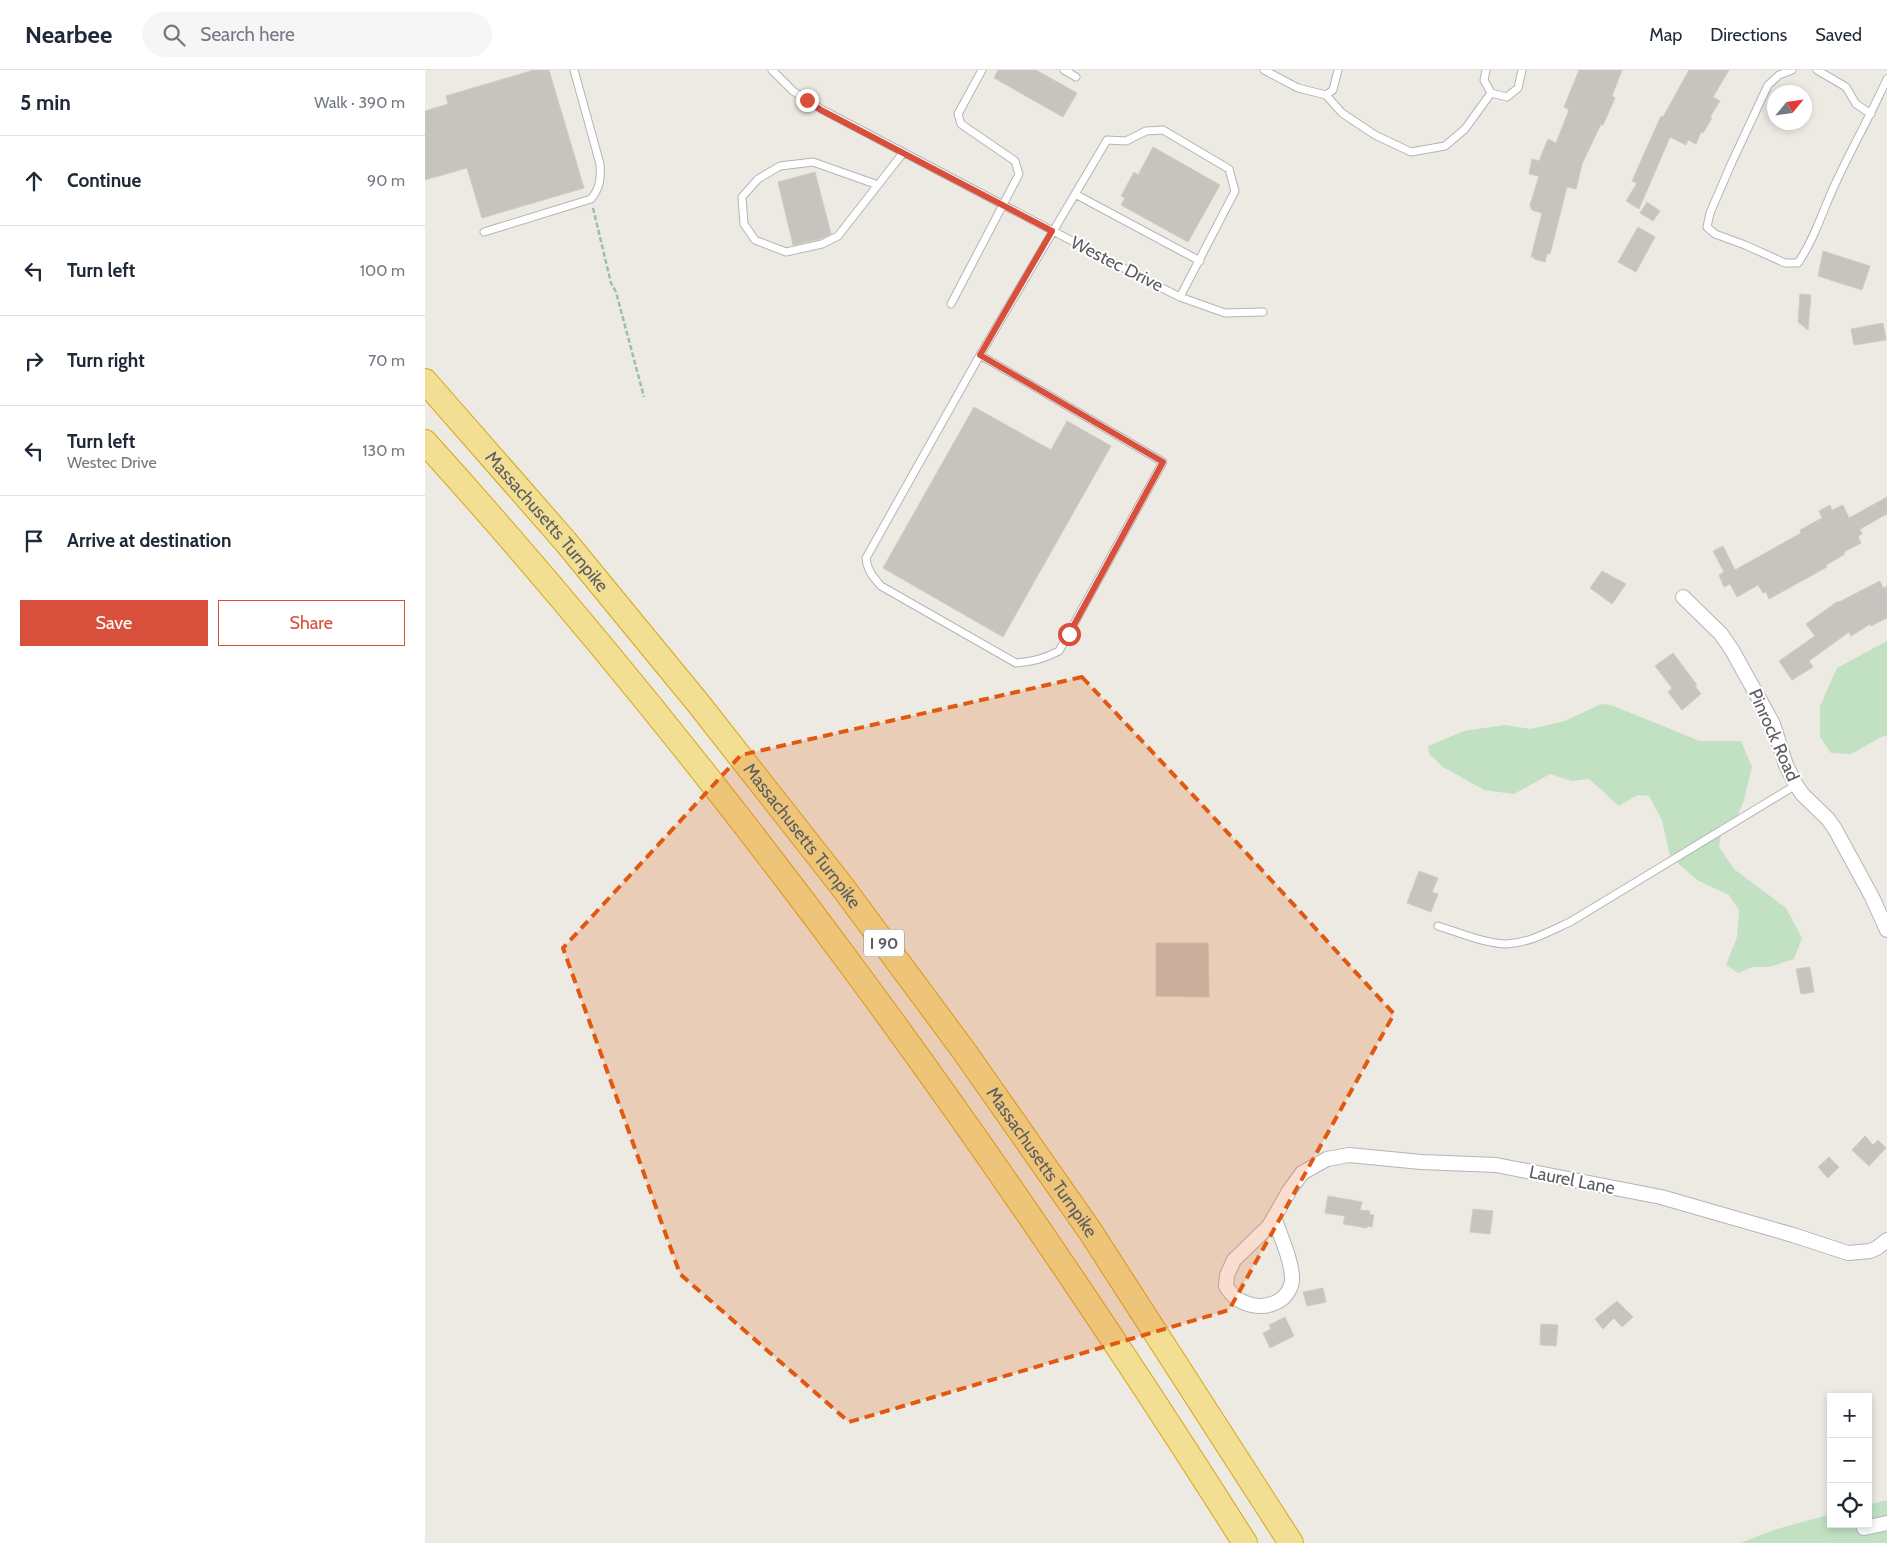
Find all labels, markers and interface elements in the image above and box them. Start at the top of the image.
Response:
search box [142,12,492,57]
text: Nearbee [25,20,112,49]
icon: search [160,21,188,49]
text: Search here [200,23,295,46]
text: Map [1649,24,1682,46]
text: Directions [1710,24,1787,46]
text: Saved [1815,24,1862,46]
north arrow [1767,85,1812,130]
route end [796,89,819,112]
text: 5 min [20,90,71,115]
text: Walk · 390 m [314,93,405,112]
icon: ahead [20,167,48,195]
text: Continue [67,169,141,192]
text: 90 m [367,171,405,190]
street label: Westec Drive [1067,231,1167,297]
icon: left [20,257,48,285]
text: Turn left [67,259,135,282]
text: 100 m [360,261,405,280]
icon: right [20,347,48,375]
text: Turn right [67,349,145,372]
text: 70 m [368,351,405,370]
text: Turn left [67,430,135,453]
icon: left [20,437,48,465]
text: 130 m [362,441,405,460]
street label: Massachusetts Turnpike [480,447,613,596]
text: Westec Drive [67,453,157,472]
icon: arrive [20,527,48,555]
text: Arrive at destination [67,529,231,552]
button: Save [20,600,208,646]
button: Share [218,600,405,646]
route start [1058,623,1081,646]
street label: Pinrock Road [1744,685,1804,785]
street label: Massachusetts Turnpike [739,759,866,913]
road number: I 90 [864,930,904,956]
street label: Massachusetts Turnpike [982,1083,1102,1241]
street label: Laurel Lane [1527,1161,1617,1199]
map controls [1827,1393,1872,1528]
button: + [1827,1393,1872,1438]
button: − [1827,1438,1872,1483]
button: locate [1827,1483,1872,1528]

